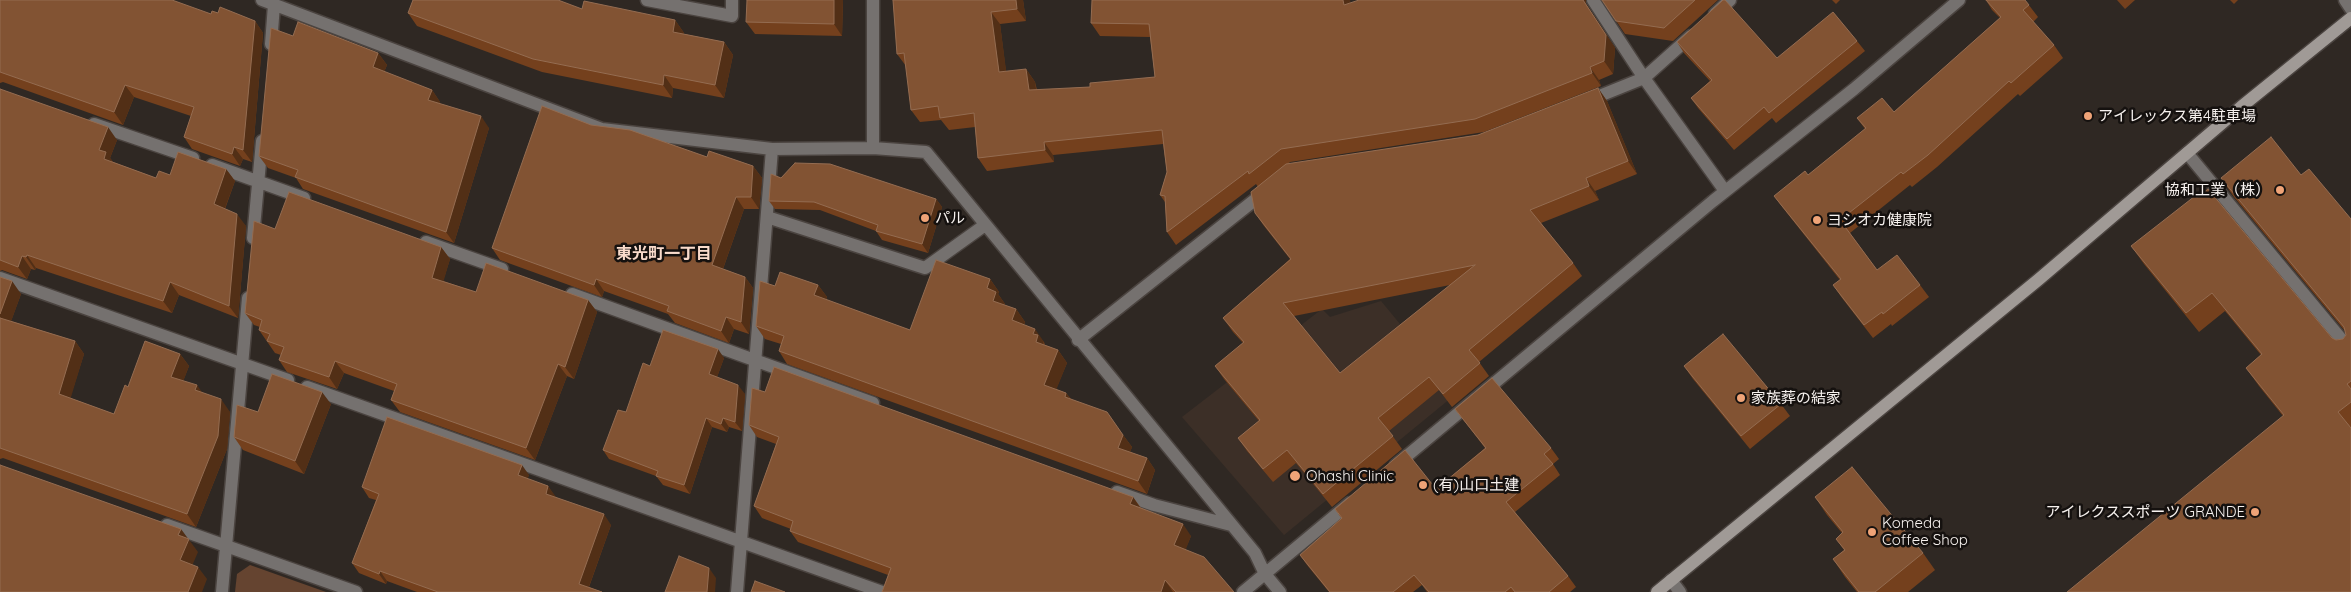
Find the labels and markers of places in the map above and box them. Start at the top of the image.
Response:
place label: アイレックス第4駐車場 [2098,107,2256,125]
marker: アイレックス第4駐車場 [2082,110,2094,122]
place label: 協和工業（株） [2165,181,2270,199]
marker: 協和工業（株） [2274,184,2286,196]
place label: パル [935,209,965,227]
place label: ヨシオカ健康院 [1827,211,1932,229]
marker: パル [919,212,931,224]
marker: ヨシオカ健康院 [1811,214,1823,226]
place label: 家族葬の結家 [1751,389,1841,407]
marker: 家族葬の結家 [1735,392,1747,404]
place label: Ohashi Clinic [1306,467,1394,485]
marker: Ohashi Clinic [1288,469,1302,483]
place label: (有)山口土建 [1433,476,1519,494]
marker: (有)山口土建 [1417,479,1429,491]
place label: アイレクススポーツ GRANDE [2046,503,2245,521]
marker: アイレクススポーツ GRANDE [2249,506,2261,518]
place label: Komeda Coffee Shop [1882,514,1968,549]
marker: Komeda Coffee Shop [1866,526,1878,538]

